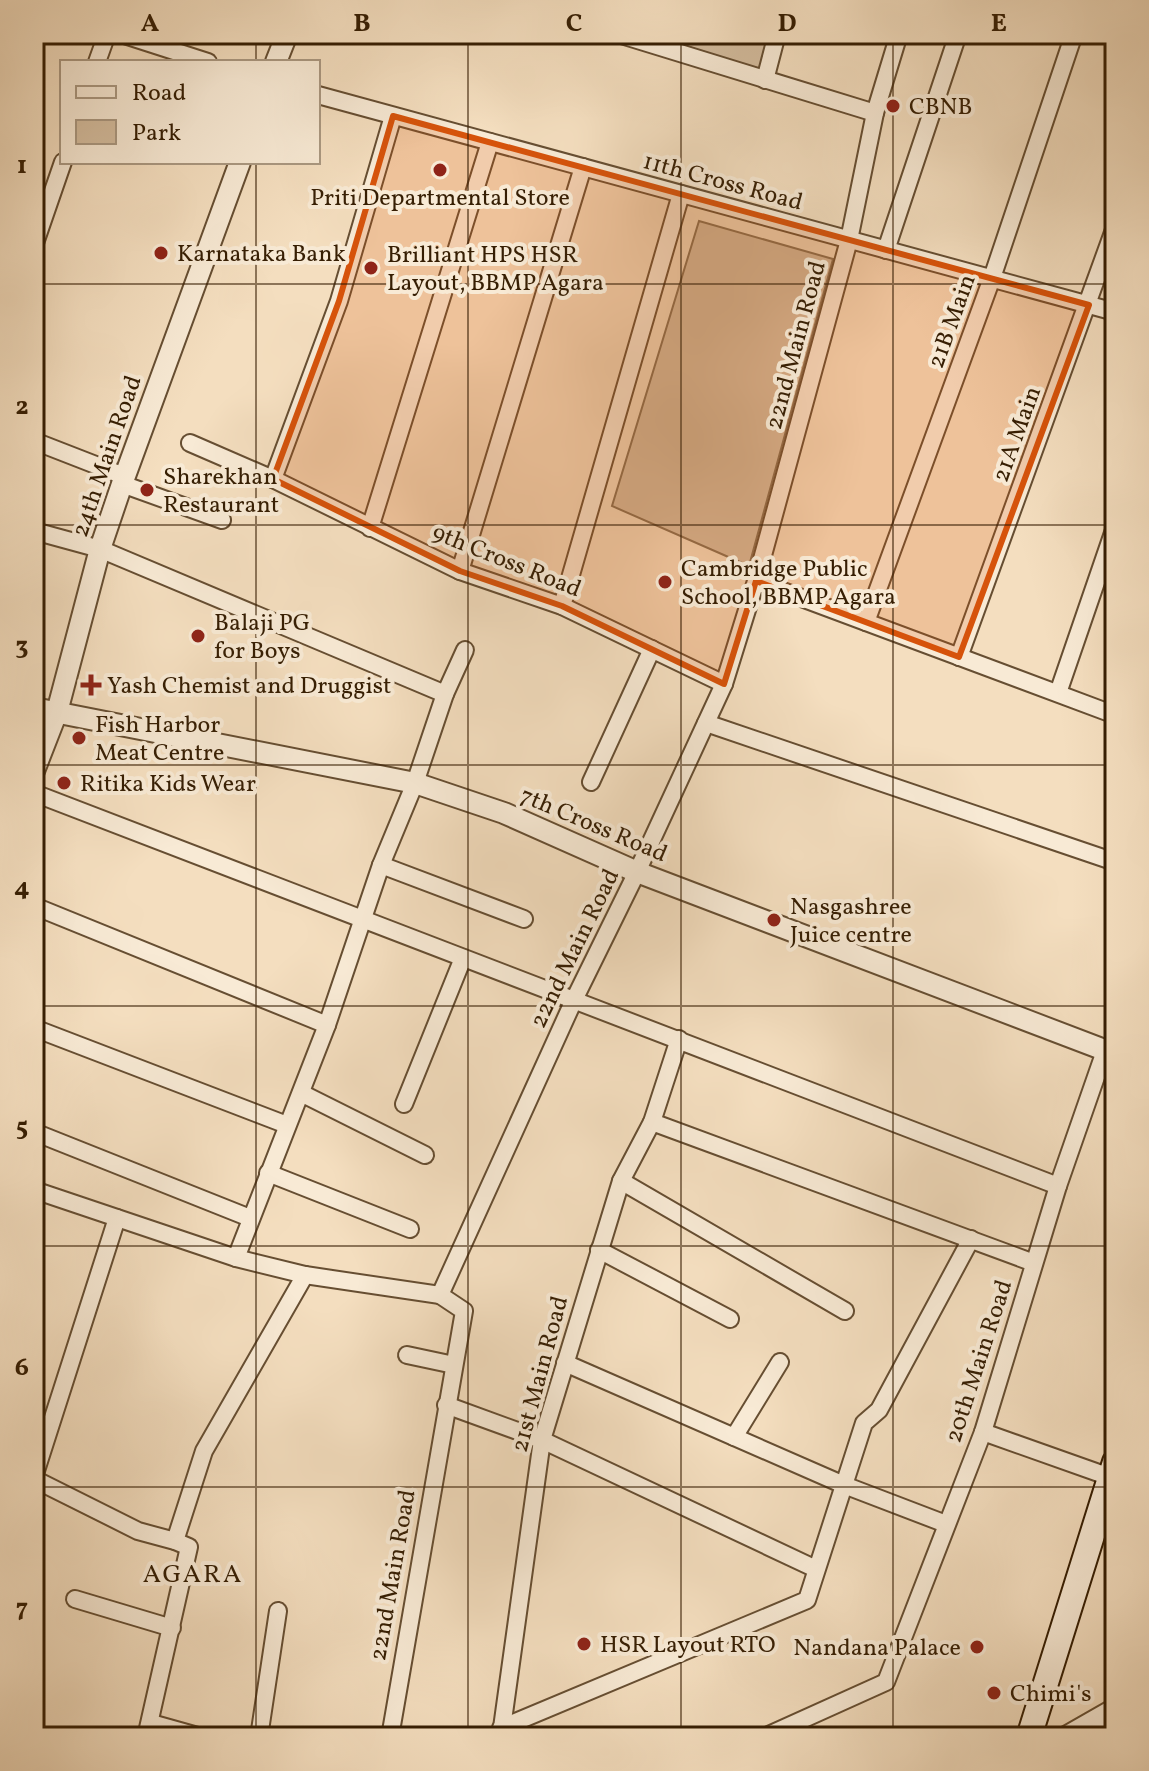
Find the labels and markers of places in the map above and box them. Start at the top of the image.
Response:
place label: CBNB [909,91,972,125]
marker: CBNB [884,97,902,115]
marker: Priti Departmental Store [431,161,449,179]
place label: Priti Departmental Store [310,182,570,216]
place label: Karnataka Bank [177,238,346,272]
place label: Brilliant HPS HSR Layout, BBMP Agara [387,239,604,301]
marker: Karnataka Bank [152,244,170,262]
marker: Brilliant HPS HSR Layout, BBMP Agara [362,259,380,277]
place label: Sharekhan Restaurant [163,461,279,523]
marker: Sharekhan Restaurant [138,481,156,499]
place label: Cambridge Public School, BBMP Agara [681,553,896,615]
marker: Cambridge Public School, BBMP Agara [656,573,674,591]
place label: Balaji PG for Boys [214,607,310,669]
marker: Balaji PG for Boys [189,627,207,645]
place label: Yash Chemist and Druggist [107,670,391,704]
marker: Yash Chemist and Druggist [82,676,100,694]
place label: Fish Harbor Meat Centre [95,709,224,771]
marker: Fish Harbor Meat Centre [70,729,88,747]
place label: Ritika Kids Wear [80,768,256,802]
marker: Ritika Kids Wear [55,774,73,792]
place label: Nasgashree Juice centre [790,891,912,953]
marker: Nasgashree Juice centre [765,911,783,929]
place label: HSR Layout RTO [600,1629,776,1663]
place label: Nandana Palace [793,1632,961,1666]
marker: HSR Layout RTO [575,1635,593,1653]
marker: Nandana Palace [968,1638,986,1656]
place label: Chimi's [1010,1678,1091,1712]
marker: Chimi's [985,1684,1003,1702]

